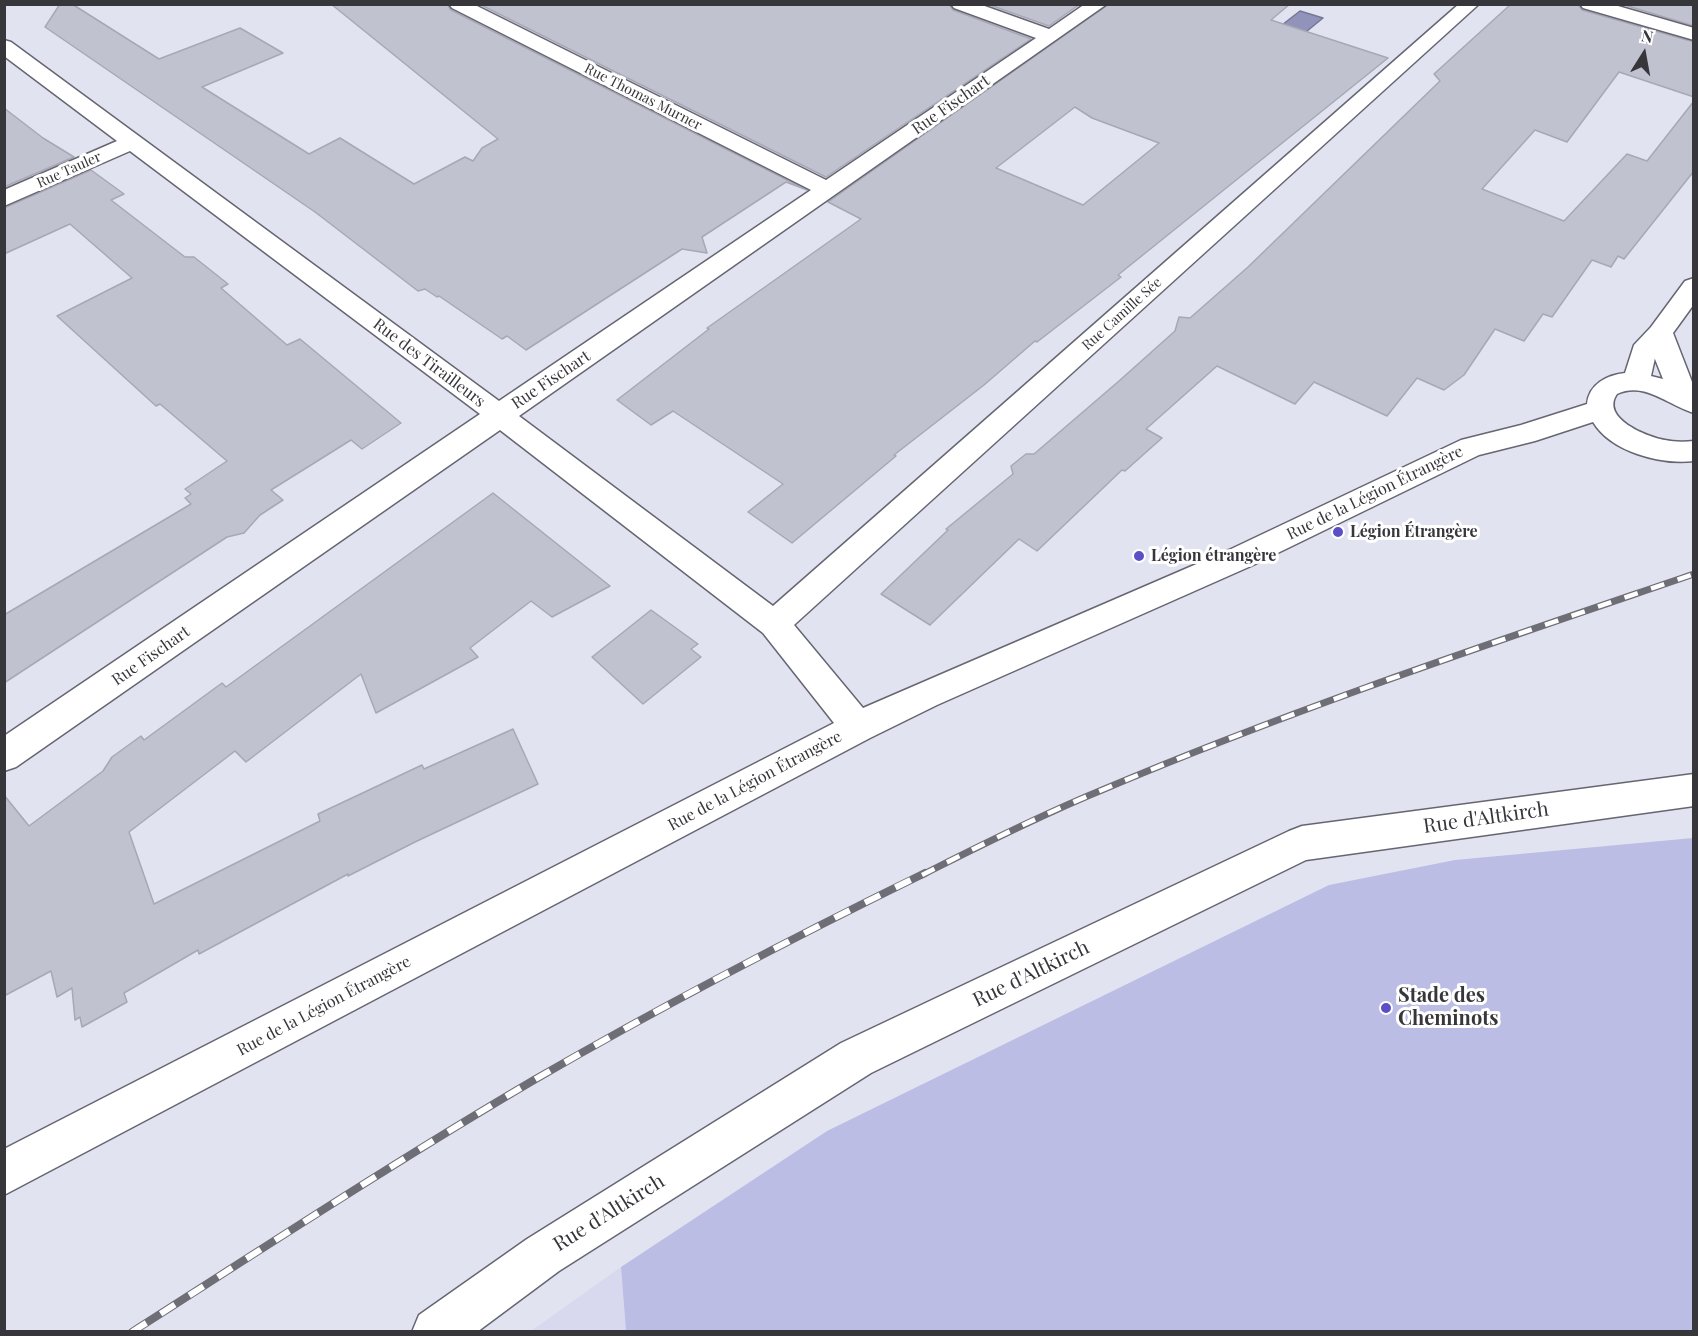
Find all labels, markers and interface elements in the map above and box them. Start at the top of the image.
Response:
north arrow [1614,24,1674,84]
text: N [1640,24,1655,47]
street label: Rue Thomas Murner [581,60,705,134]
street label: Rue Fischart [908,71,994,139]
street label: Rue Tauler [34,148,104,192]
street label: Rue Camille Sée [1079,274,1165,354]
street label: Rue des Tirailleurs [369,315,489,411]
street label: Rue Fischart [508,347,594,413]
street label: Rue de la Légion Étrangère [1284,442,1466,544]
place label: Légion Étrangère [1350,522,1477,542]
marker: Légion Étrangère [1331,525,1345,539]
place label: Légion étrangère [1151,546,1276,566]
marker: Légion étrangère [1132,549,1146,563]
street label: Rue Fischart [108,622,194,690]
street label: Rue de la Légion Étrangère [665,727,845,835]
street label: Rue d'Altkirch [1422,797,1550,839]
street label: Rue d'Altkirch [969,936,1093,1012]
street label: Rue de la Légion Étrangère [234,952,414,1060]
place label: Stade des Cheminots [1398,984,1498,1031]
marker: Stade des Cheminots [1379,1001,1393,1015]
street label: Rue d'Altkirch [549,1169,669,1257]

